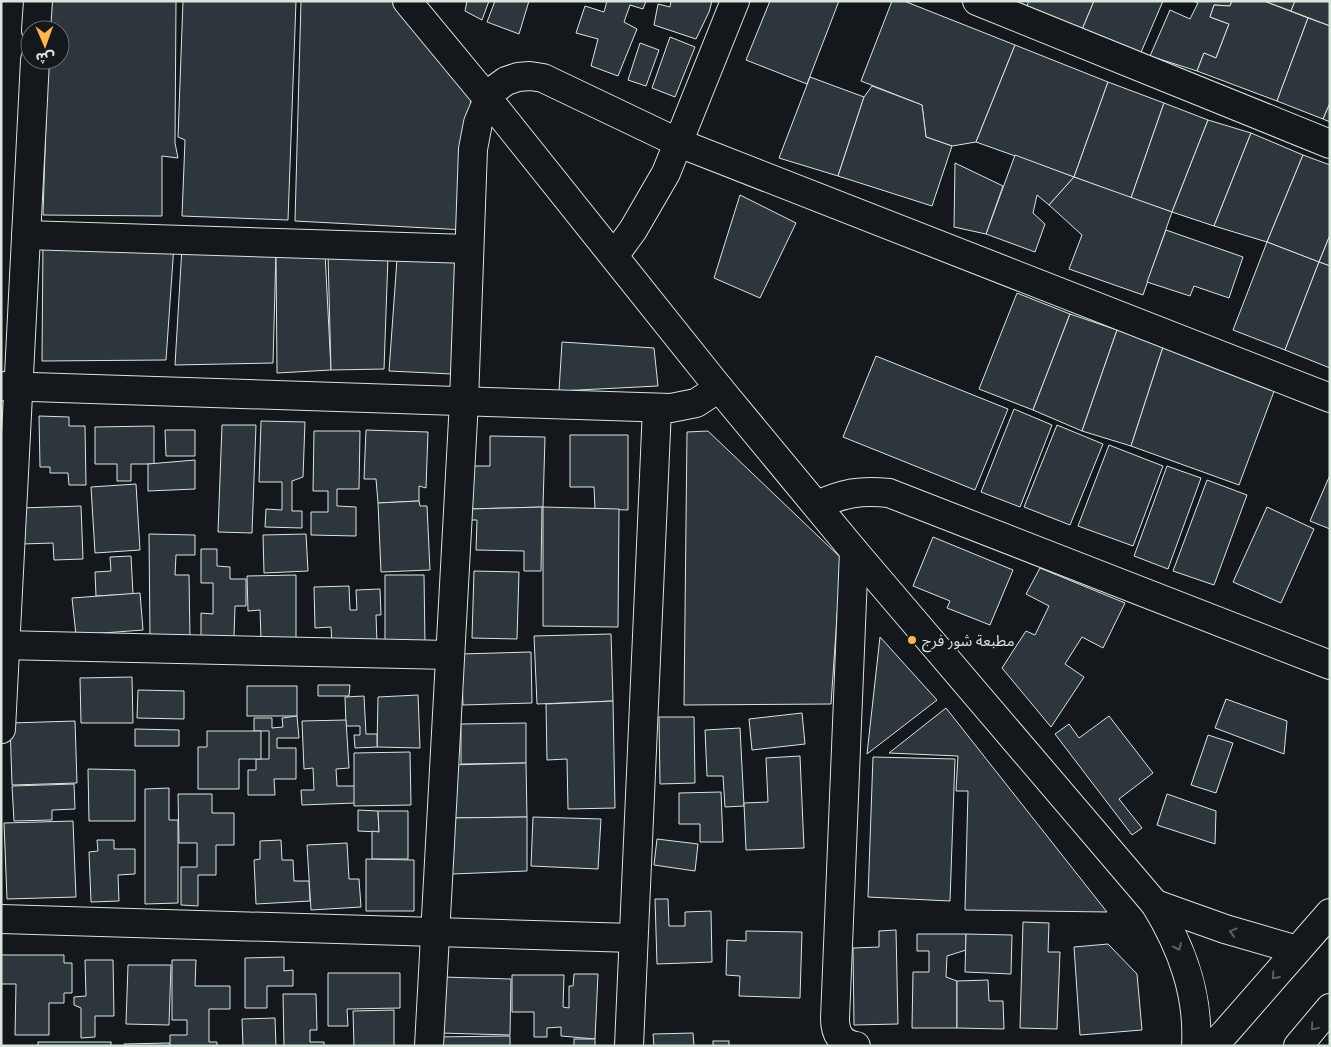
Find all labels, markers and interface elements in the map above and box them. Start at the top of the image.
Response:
north arrow [20,20,70,70]
text: ش [36,50,55,66]
place label: مطبعة شور فرج [922,632,1015,653]
marker: مطبعة شور فرج [906,634,918,646]
one-way arrow [1230,927,1238,937]
one-way arrow [1172,942,1183,951]
one-way arrow [1272,970,1280,979]
one-way arrow [1311,1021,1320,1030]

